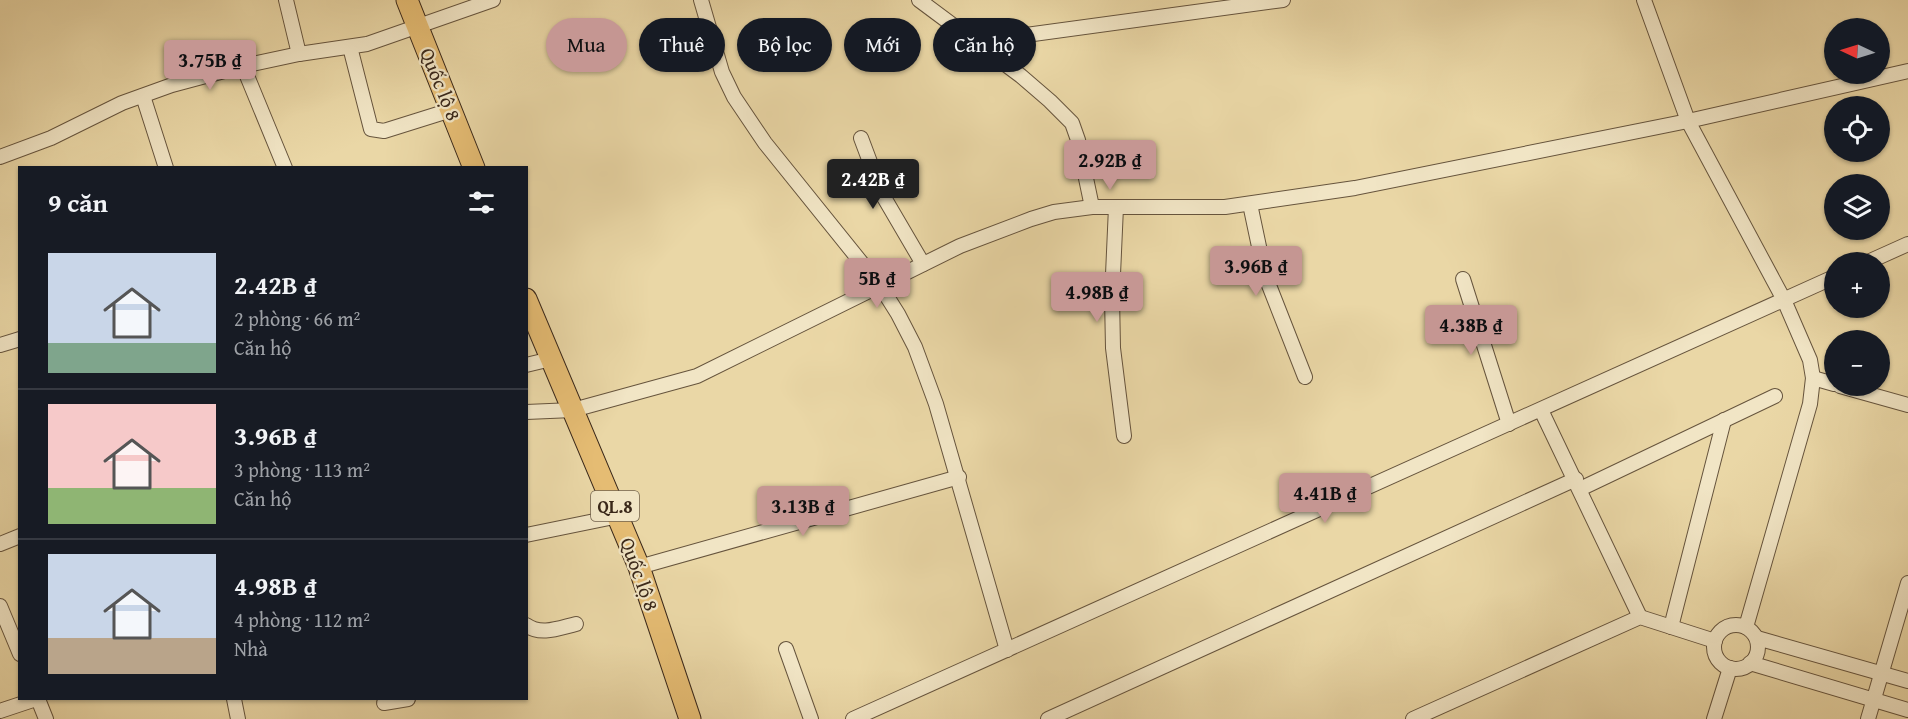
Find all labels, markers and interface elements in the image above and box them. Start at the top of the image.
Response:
chip: Mua [546,18,627,72]
chip: Thuê [639,18,725,72]
chip: Bộ lọc [737,18,832,72]
chip: Mới [844,18,921,72]
chip: Căn hộ [933,18,1036,72]
north arrow [1824,18,1890,84]
map controls [1824,18,1890,396]
pin: 3.75B ₫ [155,40,265,91]
street label: Quốc lộ 8 [413,43,469,125]
text: 3.75B ₫ [178,45,242,74]
button: locate [1824,96,1890,162]
pin: 2.92B ₫ [1055,140,1165,191]
text: 2.92B ₫ [1078,145,1142,174]
pin: 2.42B ₫ [818,159,928,210]
text: 2.42B ₫ [841,164,905,193]
button: layers [1824,174,1890,240]
text: 9 căn [48,183,108,222]
icon: filters [465,186,498,219]
pin: 3.96B ₫ [1201,246,1311,297]
text: 3.96B ₫ [1224,251,1288,280]
button: + [1824,252,1890,318]
pin: 5B ₫ [841,258,913,309]
text: 5B ₫ [858,263,896,292]
text: 2.42B ₫ [234,265,317,304]
pin: 4.98B ₫ [1042,272,1152,323]
icon: home [96,277,168,349]
text: 4.98B ₫ [1065,277,1129,306]
text: 2 phòng · 66 m² [234,304,360,333]
pin: 4.38B ₫ [1416,305,1526,356]
text: 4.38B ₫ [1439,310,1503,339]
button: − [1824,330,1890,396]
text: Căn hộ [234,333,291,362]
text: 3.96B ₫ [234,416,317,455]
icon: home [96,428,168,500]
text: 3 phòng · 113 m² [234,455,370,484]
pin: 4.41B ₫ [1270,473,1380,524]
text: 4.41B ₫ [1293,478,1357,507]
text: Căn hộ [234,484,291,513]
pin: 3.13B ₫ [748,486,858,537]
road number: QL.8 [591,491,639,521]
text: 3.13B ₫ [771,491,835,520]
street label: Quốc lộ 8 [613,533,667,615]
text: 4.98B ₫ [234,566,317,605]
icon: home [96,578,168,650]
text: 4 phòng · 112 m² [234,605,370,634]
text: Nhà [234,634,268,663]

